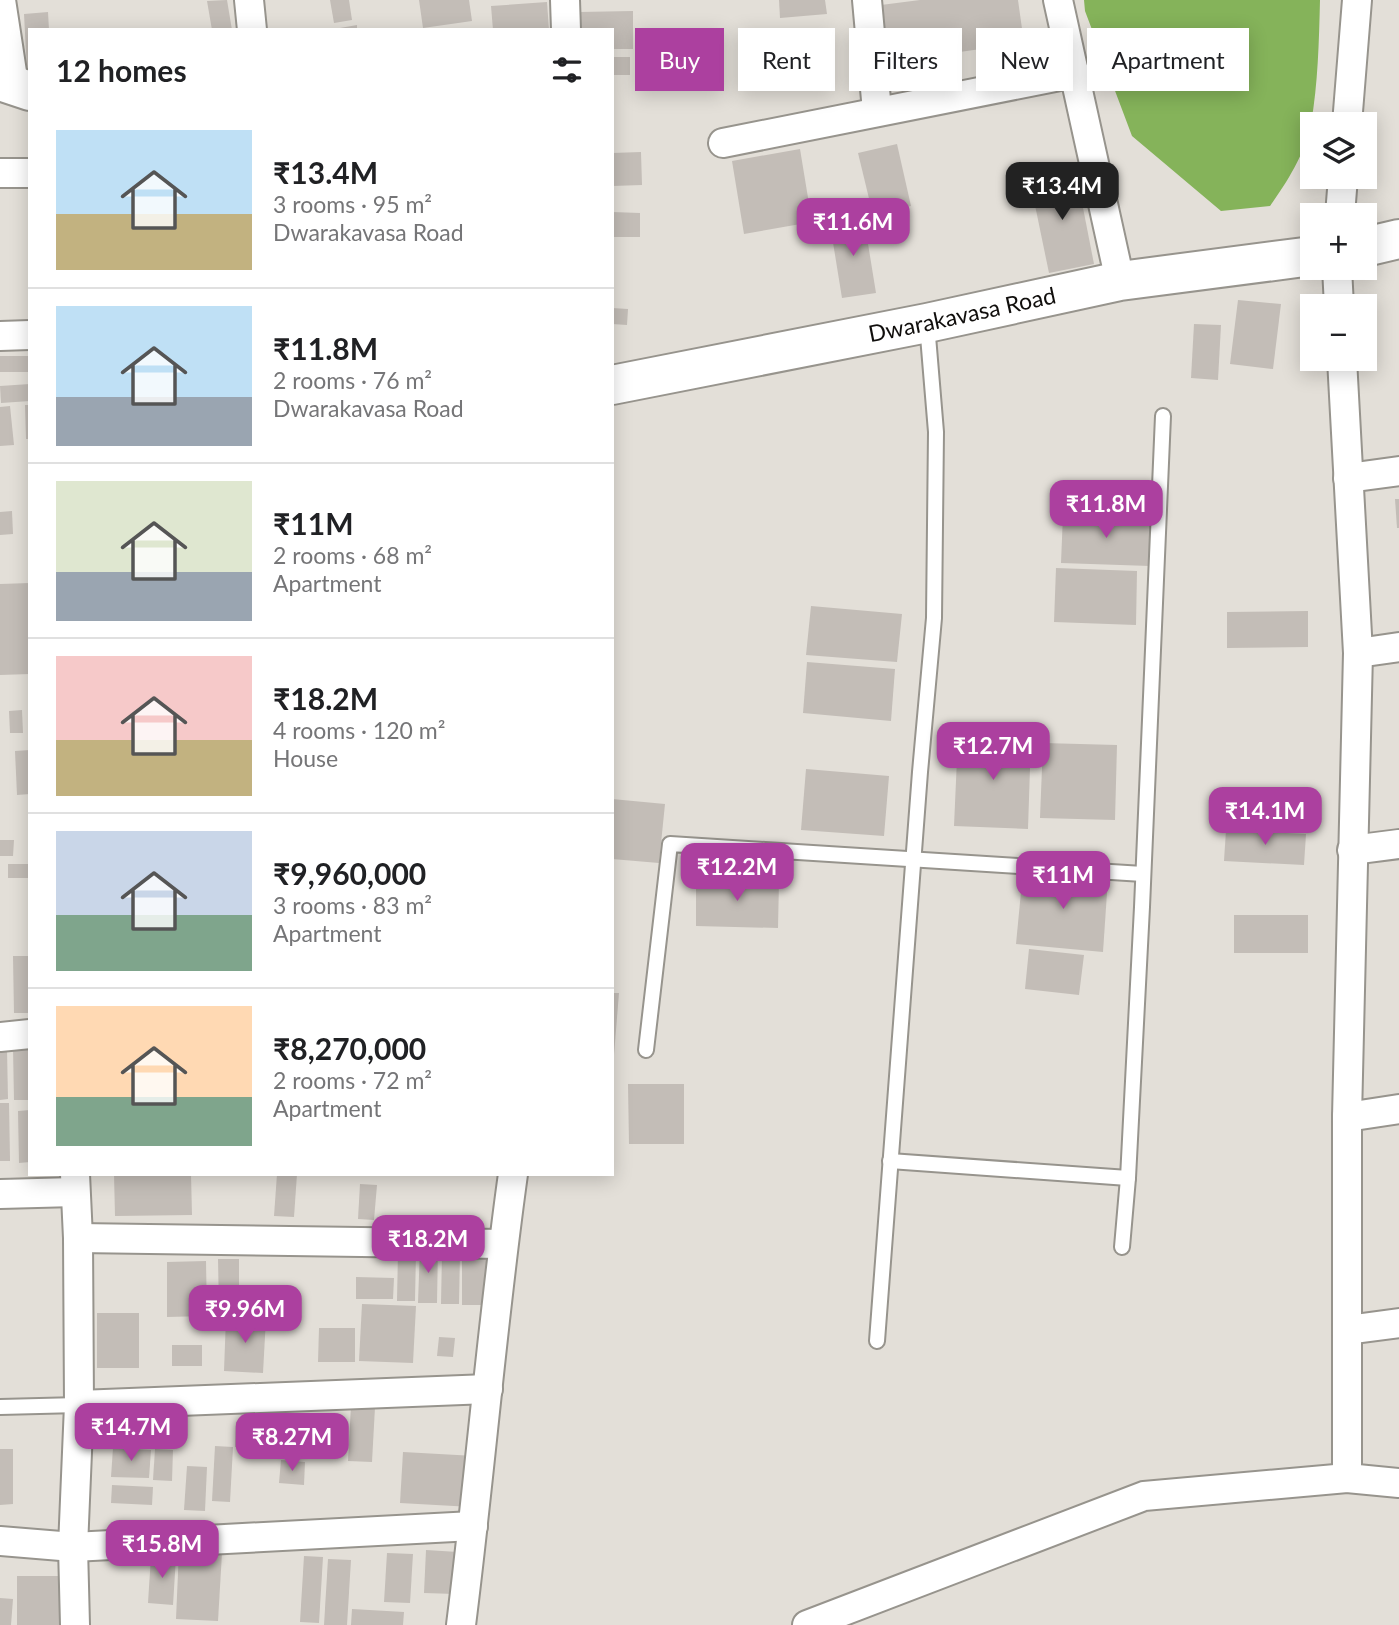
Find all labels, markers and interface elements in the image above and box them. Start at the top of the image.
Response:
chip: Buy [635,28,724,91]
chip: Rent [738,28,835,91]
chip: Filters [849,28,962,91]
chip: New [976,28,1073,91]
chip: Apartment [1087,28,1249,91]
icon: filters [548,51,586,89]
text: 12 homes [56,52,187,88]
map controls [1300,112,1377,371]
button: layers [1300,112,1377,189]
text: ₹13.4M [273,154,378,190]
icon: home [112,158,196,242]
pin: ₹13.4M [1005,162,1119,222]
text: ₹13.4M [1022,171,1102,199]
text: 3 rooms · 95 m² [273,190,432,218]
pin: ₹11.6M [796,198,910,258]
button: + [1300,203,1377,280]
text: ₹11.6M [813,207,893,235]
text: Dwarakavasa Road [273,218,464,246]
street label: Dwarakavasa Road [866,280,1058,347]
button: − [1300,294,1377,371]
text: ₹11.8M [273,330,378,366]
icon: home [112,334,196,418]
text: 2 rooms · 76 m² [273,366,432,394]
text: Dwarakavasa Road [273,394,464,422]
pin: ₹11.8M [1049,480,1163,540]
text: ₹11.8M [1066,489,1146,517]
text: ₹11M [273,505,354,541]
icon: home [112,509,196,593]
text: 2 rooms · 68 m² [273,541,432,569]
text: Apartment [273,569,381,597]
text: ₹18.2M [273,680,378,716]
icon: home [112,684,196,768]
text: 4 rooms · 120 m² [273,716,445,744]
pin: ₹12.7M [936,722,1050,782]
text: ₹12.7M [953,731,1033,759]
text: House [273,744,338,772]
pin: ₹14.1M [1208,788,1322,847]
text: ₹14.1M [1225,796,1305,824]
pin: ₹12.2M [680,844,794,903]
text: ₹12.2M [697,852,777,880]
pin: ₹11M [1022,852,1104,911]
text: ₹9,960,000 [273,855,426,891]
icon: home [112,859,196,943]
text: ₹11M [1032,860,1094,888]
text: 3 rooms · 83 m² [273,891,432,919]
text: Apartment [273,919,381,947]
text: ₹8,270,000 [273,1030,426,1066]
icon: home [112,1034,196,1118]
text: 2 rooms · 72 m² [273,1066,432,1094]
text: Apartment [273,1094,381,1122]
pin: ₹18.2M [371,1216,485,1275]
text: ₹18.2M [388,1224,468,1252]
pin: ₹9.96M [188,1286,302,1345]
text: ₹9.96M [205,1294,285,1322]
pin: ₹14.7M [74,1404,188,1463]
text: ₹14.7M [91,1412,171,1440]
pin: ₹8.27M [235,1414,349,1473]
text: ₹8.27M [252,1422,332,1450]
pin: ₹15.8M [105,1520,219,1580]
text: ₹15.8M [122,1529,202,1557]

